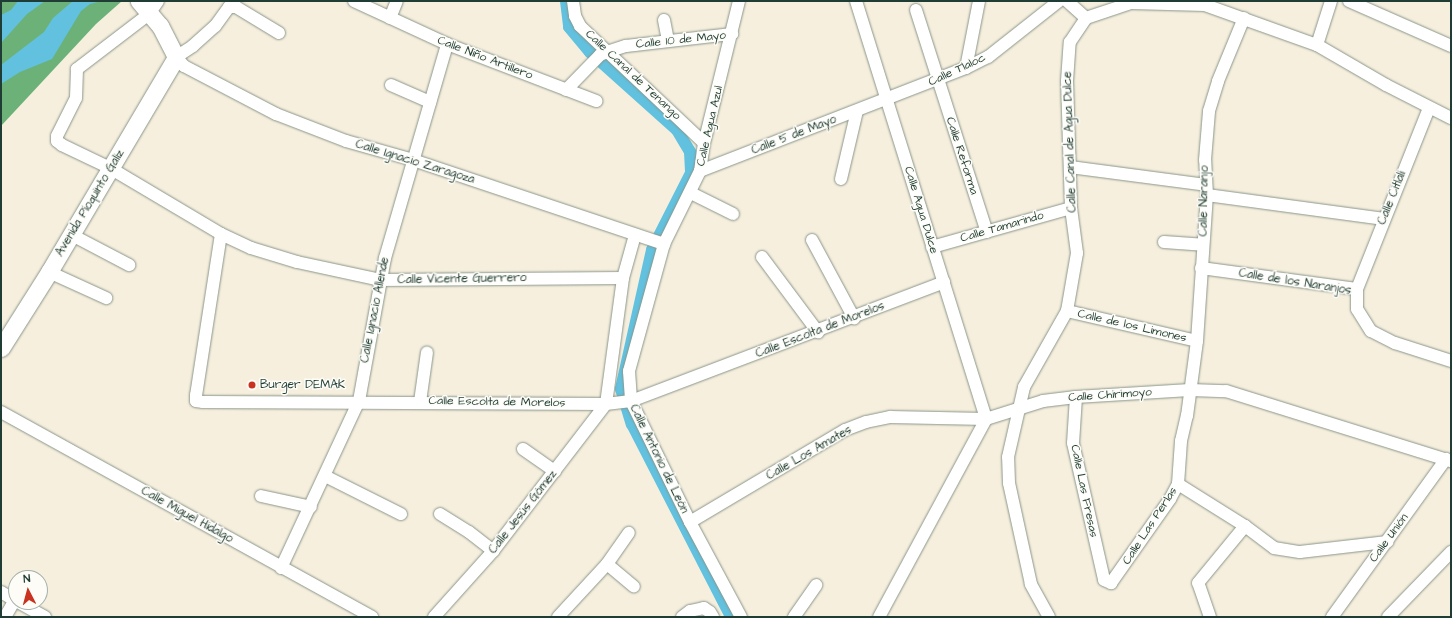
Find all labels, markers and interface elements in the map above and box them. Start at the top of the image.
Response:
street label: Calle Canal de Tenango [582,27,684,123]
street label: Calle 10 de Mayo [635,28,727,52]
street label: Calle Niño Artillero [435,33,535,83]
street label: Calle Tlaloc [926,51,988,89]
street label: Calle Canal de Agua Dulce [1060,71,1080,213]
street label: Calle Agua Azul [694,84,726,168]
street label: Calle 5 de Mayo [750,112,838,158]
street label: Calle Reforma [943,115,981,197]
street label: Calle Ignacio Zaragoza [354,137,476,187]
street label: Avenida Píoquinto Galiz [52,147,128,259]
street label: Calle Agua Dulce [901,165,941,255]
street label: Calle Naranjo [1196,165,1212,237]
street label: Calle Citlali [1375,169,1409,227]
street label: Calle Tamarindo [959,208,1045,246]
street label: Calle Ignacio Allende [358,256,392,364]
street label: Calle de los Naranjos [1238,266,1352,298]
street label: Calle Vicente Guerrero [397,271,527,287]
street label: Calle Escolta de Morelos [754,299,886,361]
street label: Calle de los Limones [1076,306,1188,346]
place label: Burger DEMAK [260,378,345,392]
marker: Burger DEMAK [247,380,257,390]
street label: Calle Chirimoyo [1068,385,1152,405]
street label: Calle Escolta de Morelos [429,394,565,410]
street label: Calle Antonio de León [626,402,692,516]
street label: Calle Los Amates [764,423,854,483]
street label: Calle Las Fresas [1067,443,1101,539]
street label: Calle Jesús Gómez [486,467,560,557]
street label: Calle Miguel Hidalgo [138,484,236,546]
street label: Calle Las Perlas [1120,484,1180,568]
street label: Calle Unión [1366,511,1412,565]
north arrow [8,570,48,610]
text: N [23,571,31,586]

